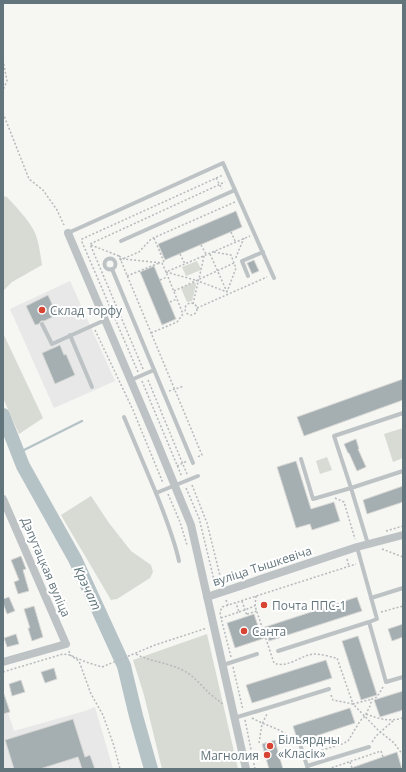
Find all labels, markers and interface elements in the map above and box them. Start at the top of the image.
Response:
place label: Склад торфу [50,302,123,319]
marker: Склад торфу [37,305,47,315]
street label: Дэпутацкая вуліца [17,514,75,620]
street label: вуліца Тышкевіча [210,542,314,590]
water label: Крэчат [70,563,106,613]
place label: Почта ППС-1 [272,597,346,614]
marker: Почта ППС-1 [259,600,269,610]
place label: Санта [252,623,286,640]
marker: Санта [239,626,249,636]
place label: Більярдны «Класік» [278,731,340,762]
marker: Більярдны «Класік» [265,741,275,751]
place label: Магнолия [200,747,259,764]
marker: Магнолия [262,750,272,760]

